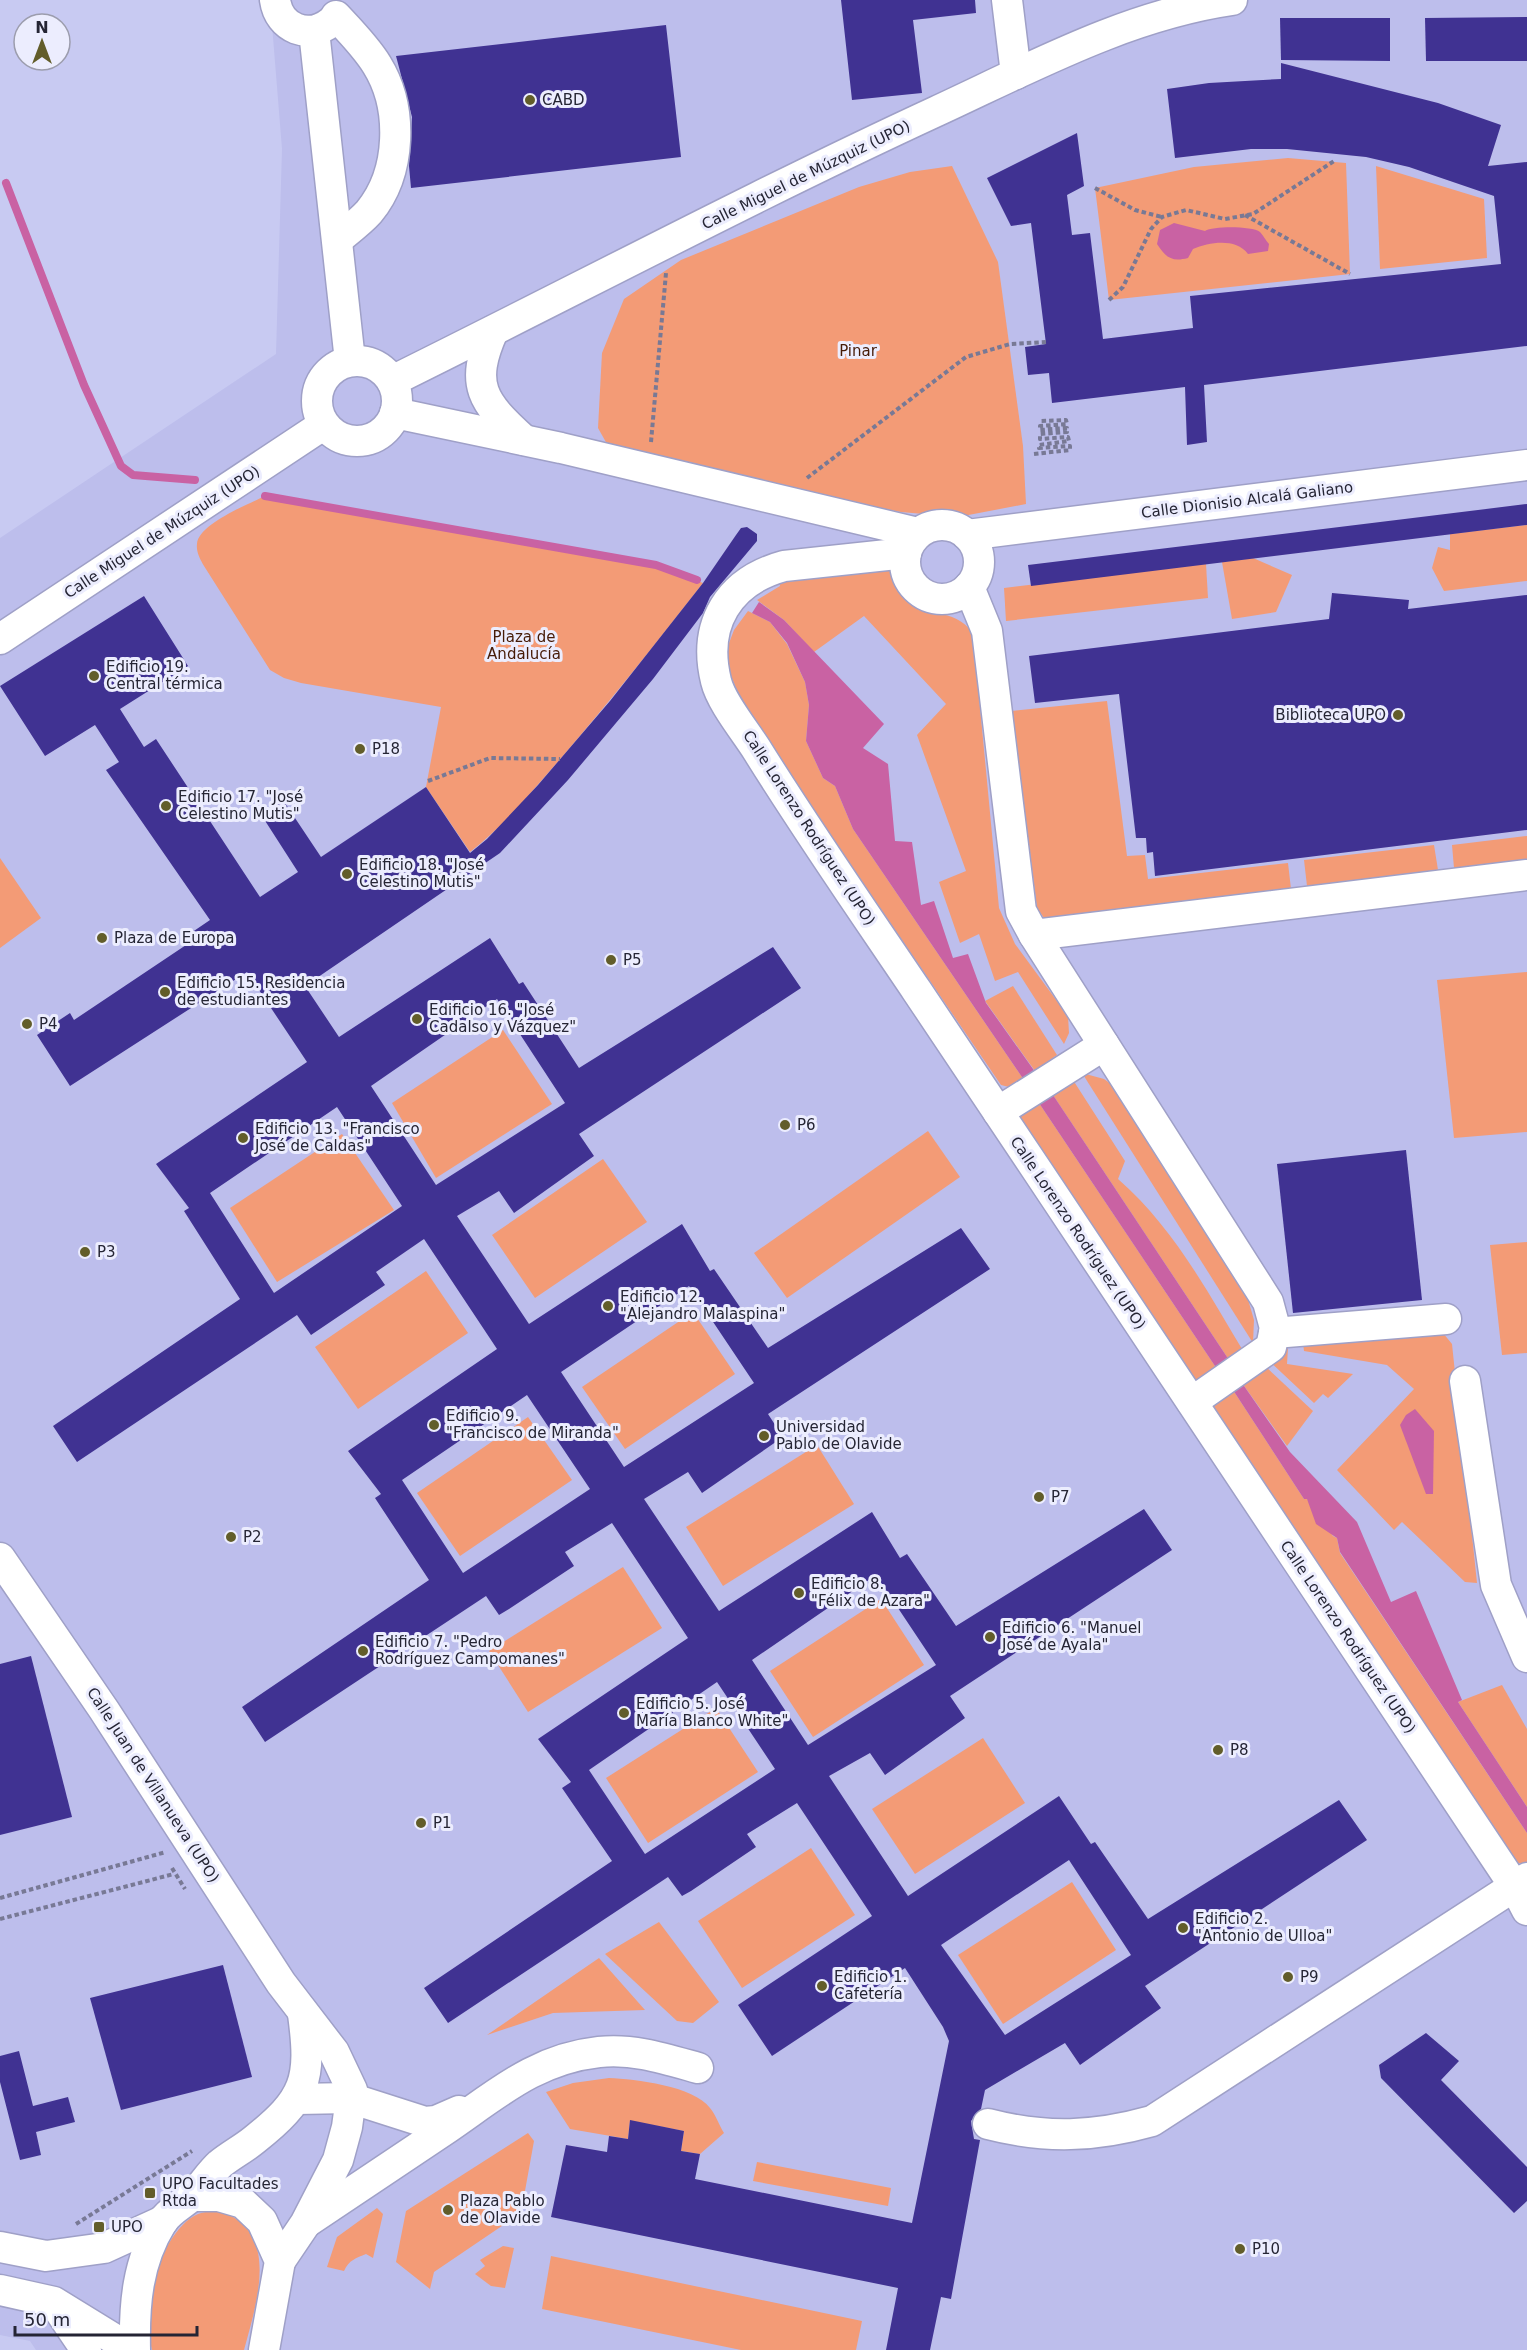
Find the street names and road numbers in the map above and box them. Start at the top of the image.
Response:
street label: Calle Miguel de Múzquiz (UPO) [699,117,913,233]
street label: Calle Miguel de Múzquiz (UPO) [61,462,263,602]
street label: Calle Dionisio Alcalá Galiano [1140,478,1354,522]
street label: Calle Lorenzo Rodríguez (UPO) [739,727,879,929]
street label: Calle Lorenzo Rodríguez (UPO) [1007,1133,1149,1333]
street label: Calle Lorenzo Rodríguez (UPO) [1277,1537,1419,1737]
street label: Calle Juan de Villanueva (UPO) [83,1684,223,1886]

